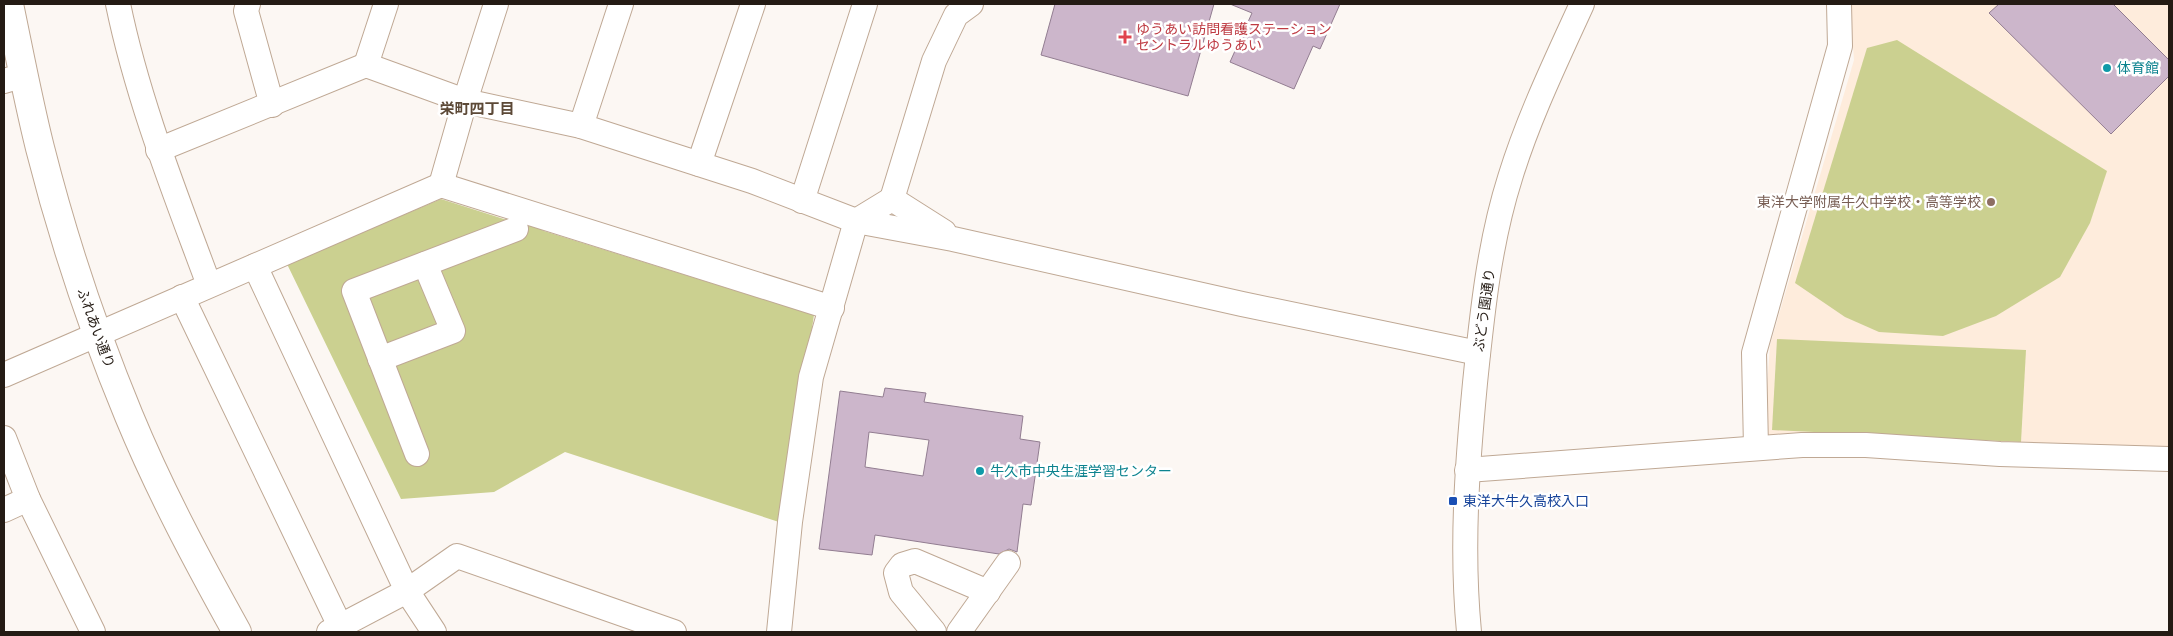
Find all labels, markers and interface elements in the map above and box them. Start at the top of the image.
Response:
place label: ゆうあい訪問看護ステーション セントラルゆうあい [1136,20,1332,54]
marker: ゆうあい訪問看護ステーション セントラルゆうあい [1118,30,1132,44]
place label: 体育館 [2117,59,2159,77]
marker: 体育館 [2101,62,2113,74]
district label: 栄町四丁目 [439,99,515,119]
place label: 東洋大学附属牛久中学校・高等学校 [1757,193,1981,211]
marker: 東洋大学附属牛久中学校・高等学校 [1985,196,1997,208]
street label: ぶどう園通り [1469,267,1499,353]
street label: ふれあい通り [73,285,119,371]
place label: 牛久市中央生涯学習センター [990,462,1172,480]
marker: 牛久市中央生涯学習センター [974,465,986,477]
place label: 東洋大牛久高校入口 [1463,492,1589,510]
marker: 東洋大牛久高校入口 [1447,495,1459,507]

